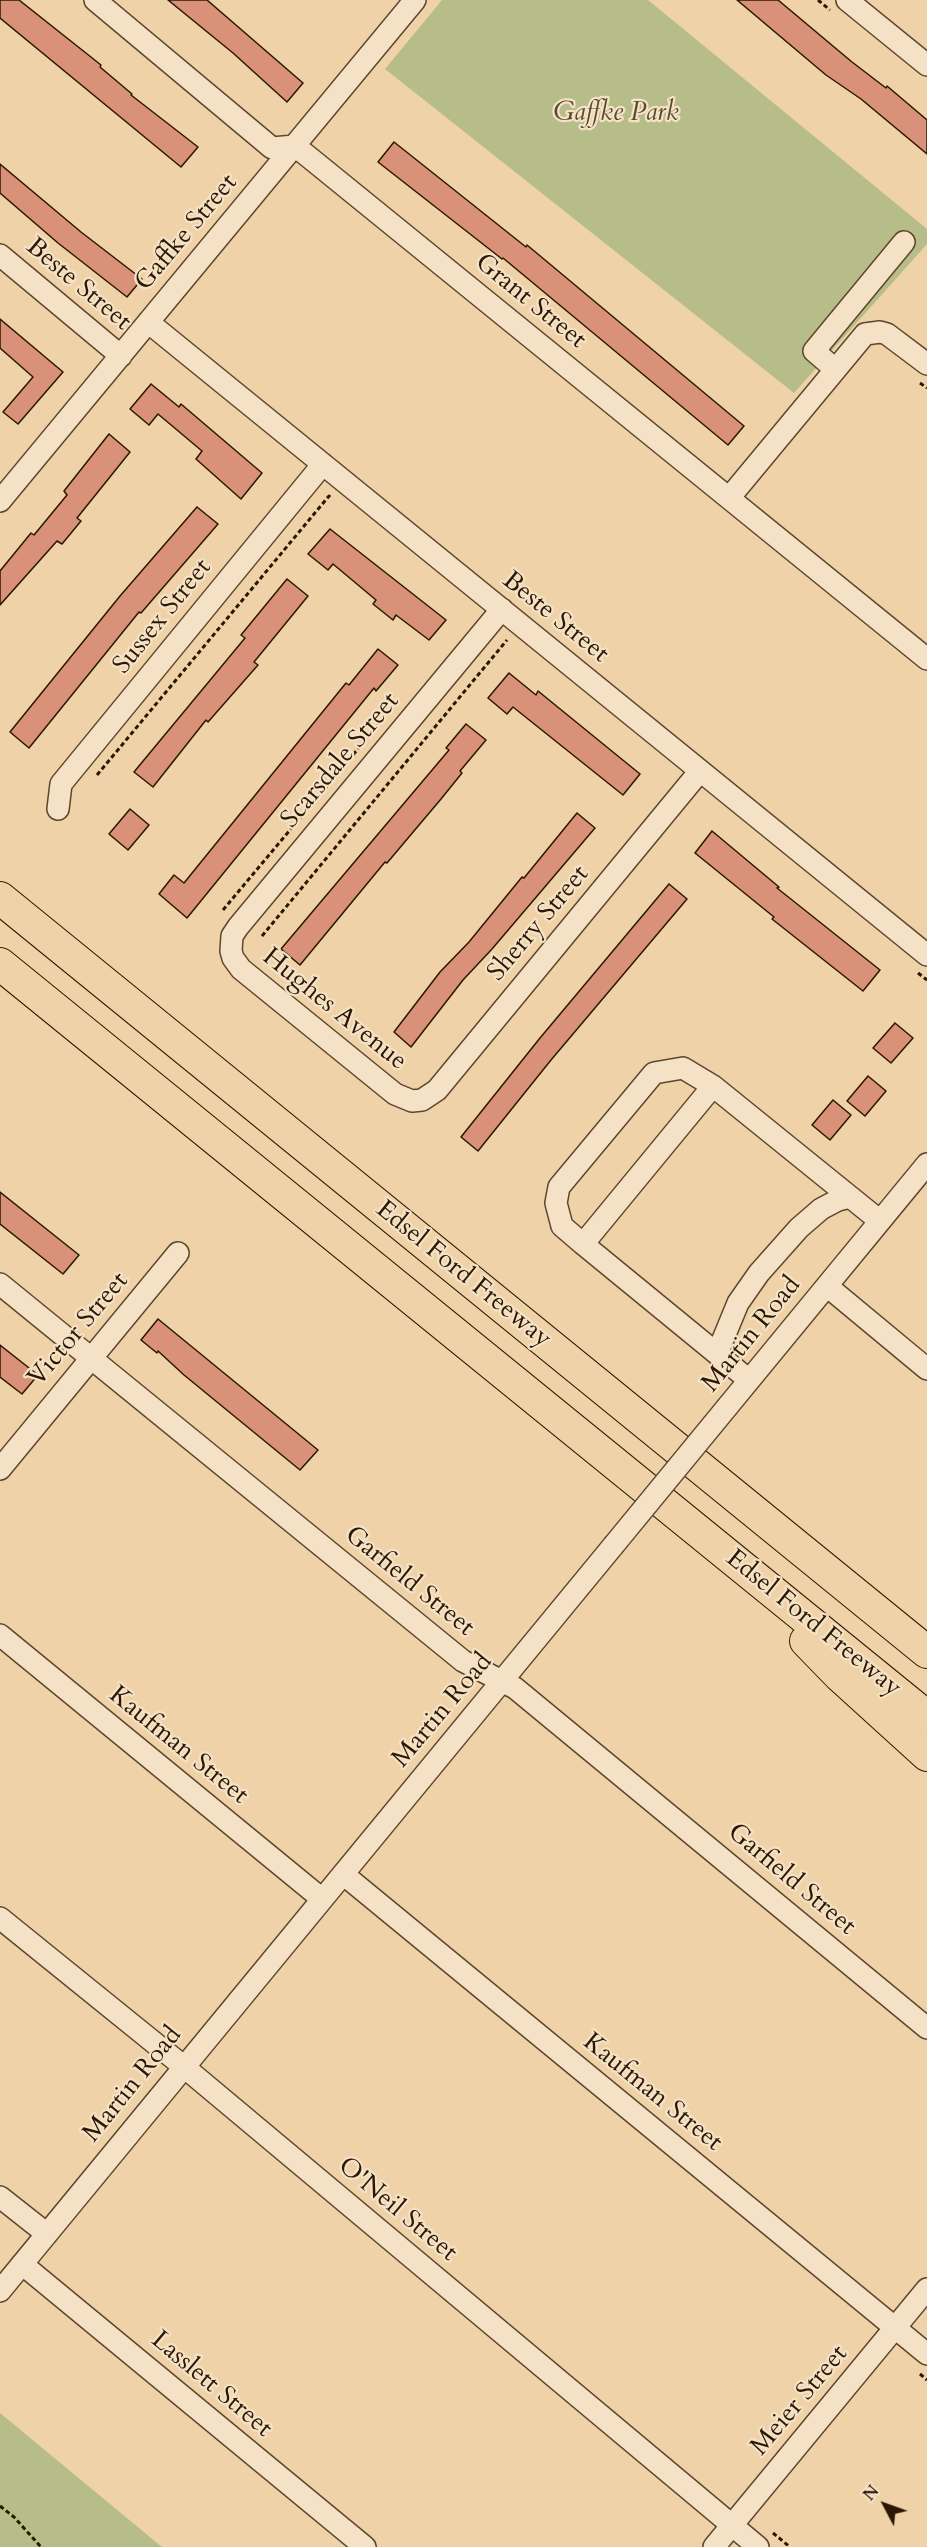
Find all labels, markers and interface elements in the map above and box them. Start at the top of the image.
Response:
park label: Gaffke Park [553,98,679,130]
street label: Gaffke Street [129,168,245,298]
street label: Beste Street [19,232,137,338]
street label: Grant Street [468,248,592,356]
street label: Sussex Street [107,553,219,681]
street label: Beste Street [496,566,614,670]
street label: Scarsdale Street [275,687,407,835]
street label: Sherry Street [482,860,596,988]
street label: Hughes Avenue [256,942,412,1078]
street label: Edsel Ford Freeway [369,1195,557,1355]
street label: Victor Street [22,1267,136,1393]
street label: Martin Road [696,1271,808,1399]
street label: Garfield Street [338,1520,480,1644]
street label: Edsel Ford Freeway [719,1544,907,1704]
street label: Martin Road [386,1647,500,1775]
street label: Kaufman Street [102,1680,254,1812]
street label: Garfield Street [721,1817,861,1943]
street label: Martin Road [77,2021,189,2149]
street label: Kaufman Street [576,2027,728,2159]
street label: O'Neil Street [331,2151,463,2269]
street label: Lasslett Street [144,2325,278,2445]
street label: Meier Street [745,2339,855,2463]
north arrow [855,2475,915,2535]
text: N [859,2481,884,2506]

